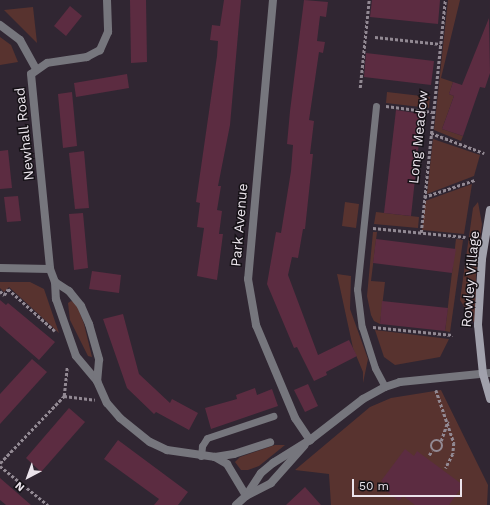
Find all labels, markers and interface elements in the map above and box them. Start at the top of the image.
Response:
street label: Newhall Road [11,86,37,182]
street label: Long Meadow [405,89,431,185]
street label: Park Avenue [227,182,251,268]
street label: Rowley Village [457,230,483,328]
north arrow [8,457,48,497]
scale bar [354,471,464,497]
text: N [12,479,27,494]
text: 50 m [359,479,389,493]

